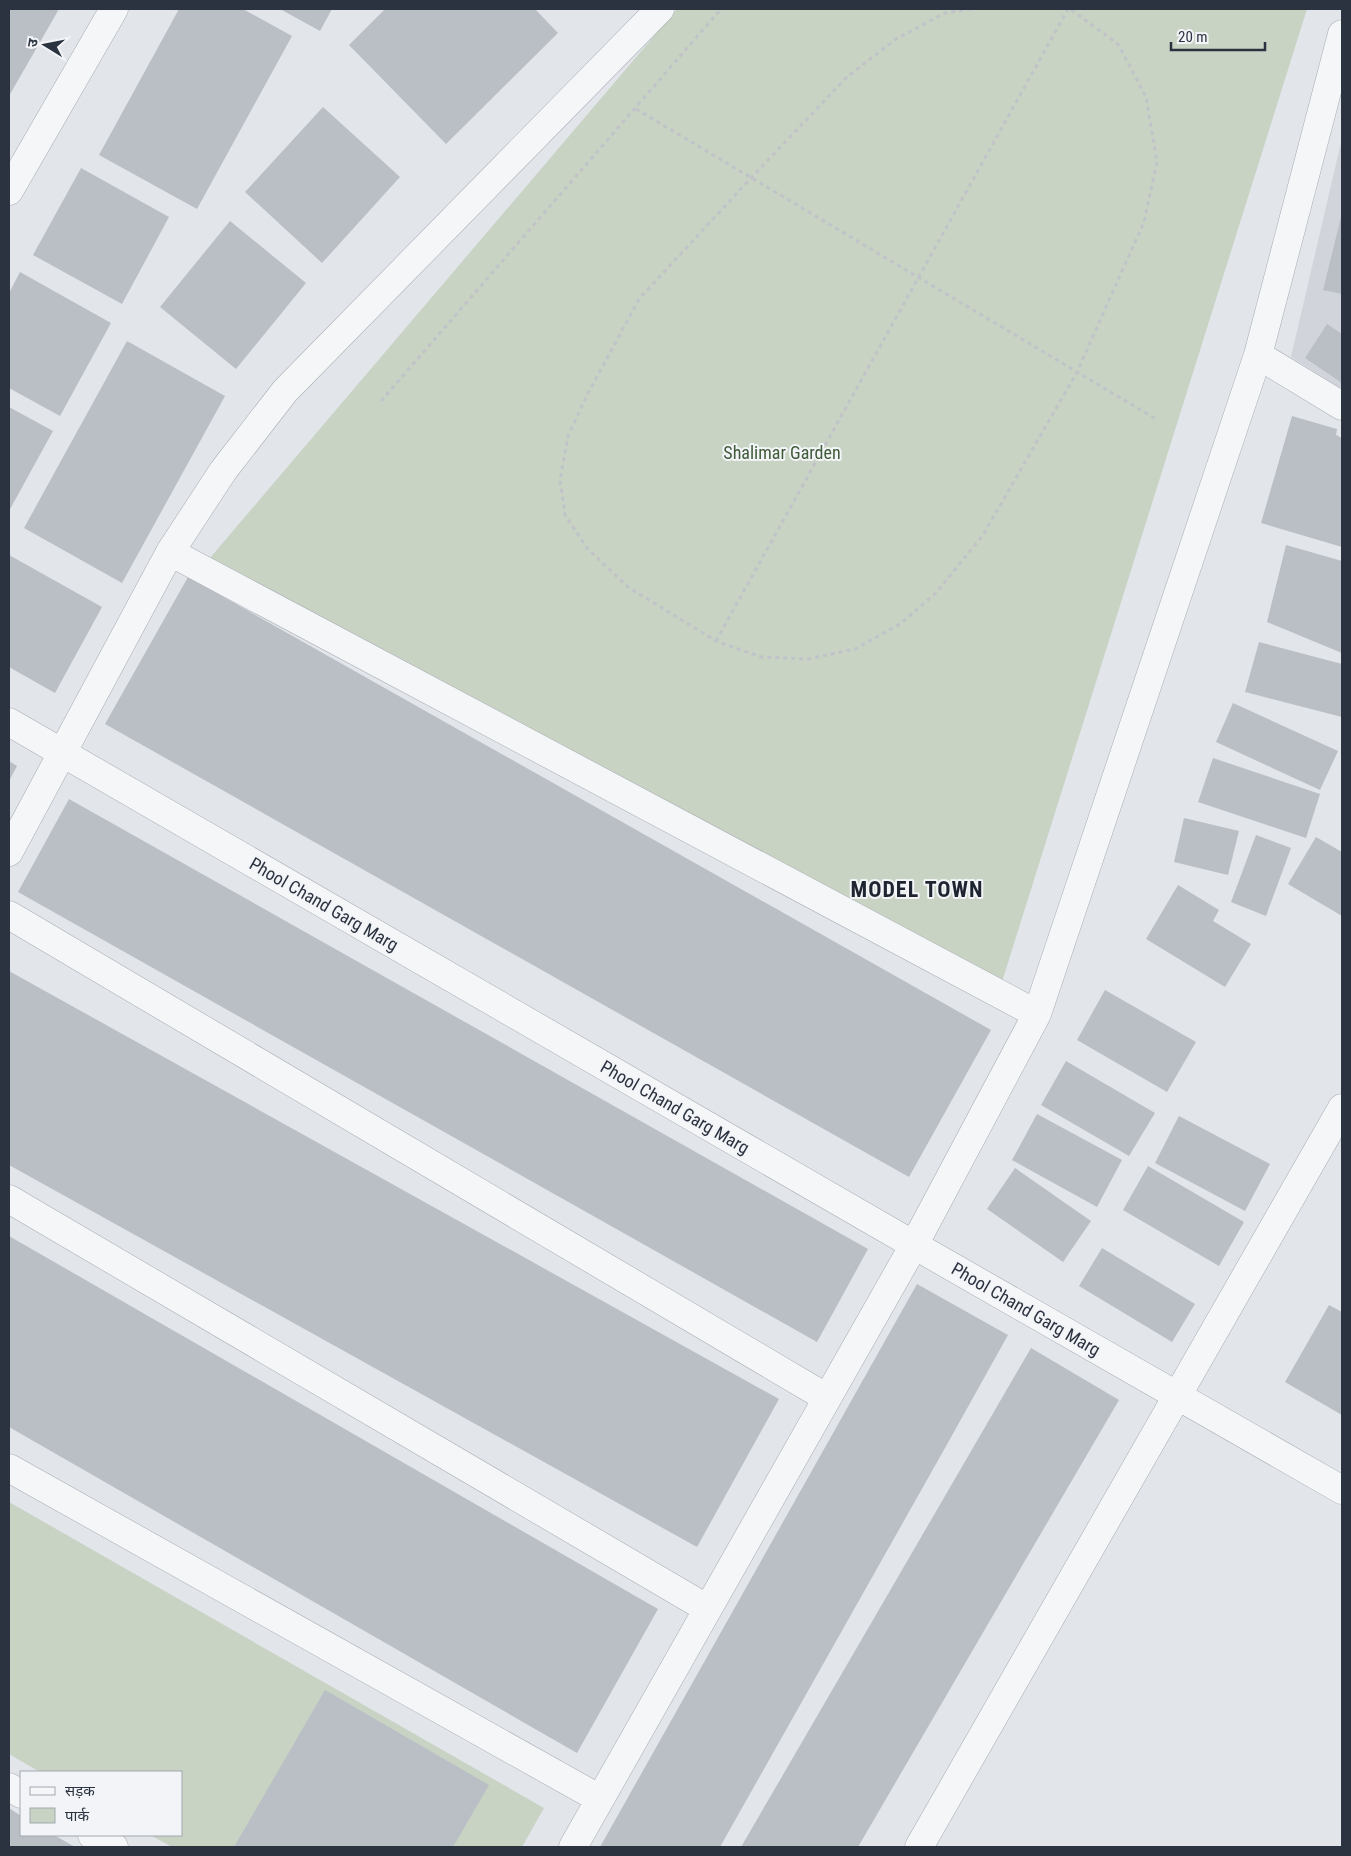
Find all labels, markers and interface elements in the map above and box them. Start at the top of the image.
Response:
north arrow [20,20,70,70]
scale bar [1171,20,1265,52]
text: 20 m [1178,28,1208,46]
text: उ [24,37,41,48]
park label: Shalimar Garden [723,442,841,463]
street label: Phool Chand Garg Marg [246,853,402,955]
district label: MODEL TOWN [850,877,984,902]
street label: Phool Chand Garg Marg [597,1056,753,1158]
street label: Phool Chand Garg Marg [948,1258,1104,1360]
legend [20,1771,182,1836]
text: सड़क [65,1782,95,1800]
text: पार्क [65,1807,89,1825]

